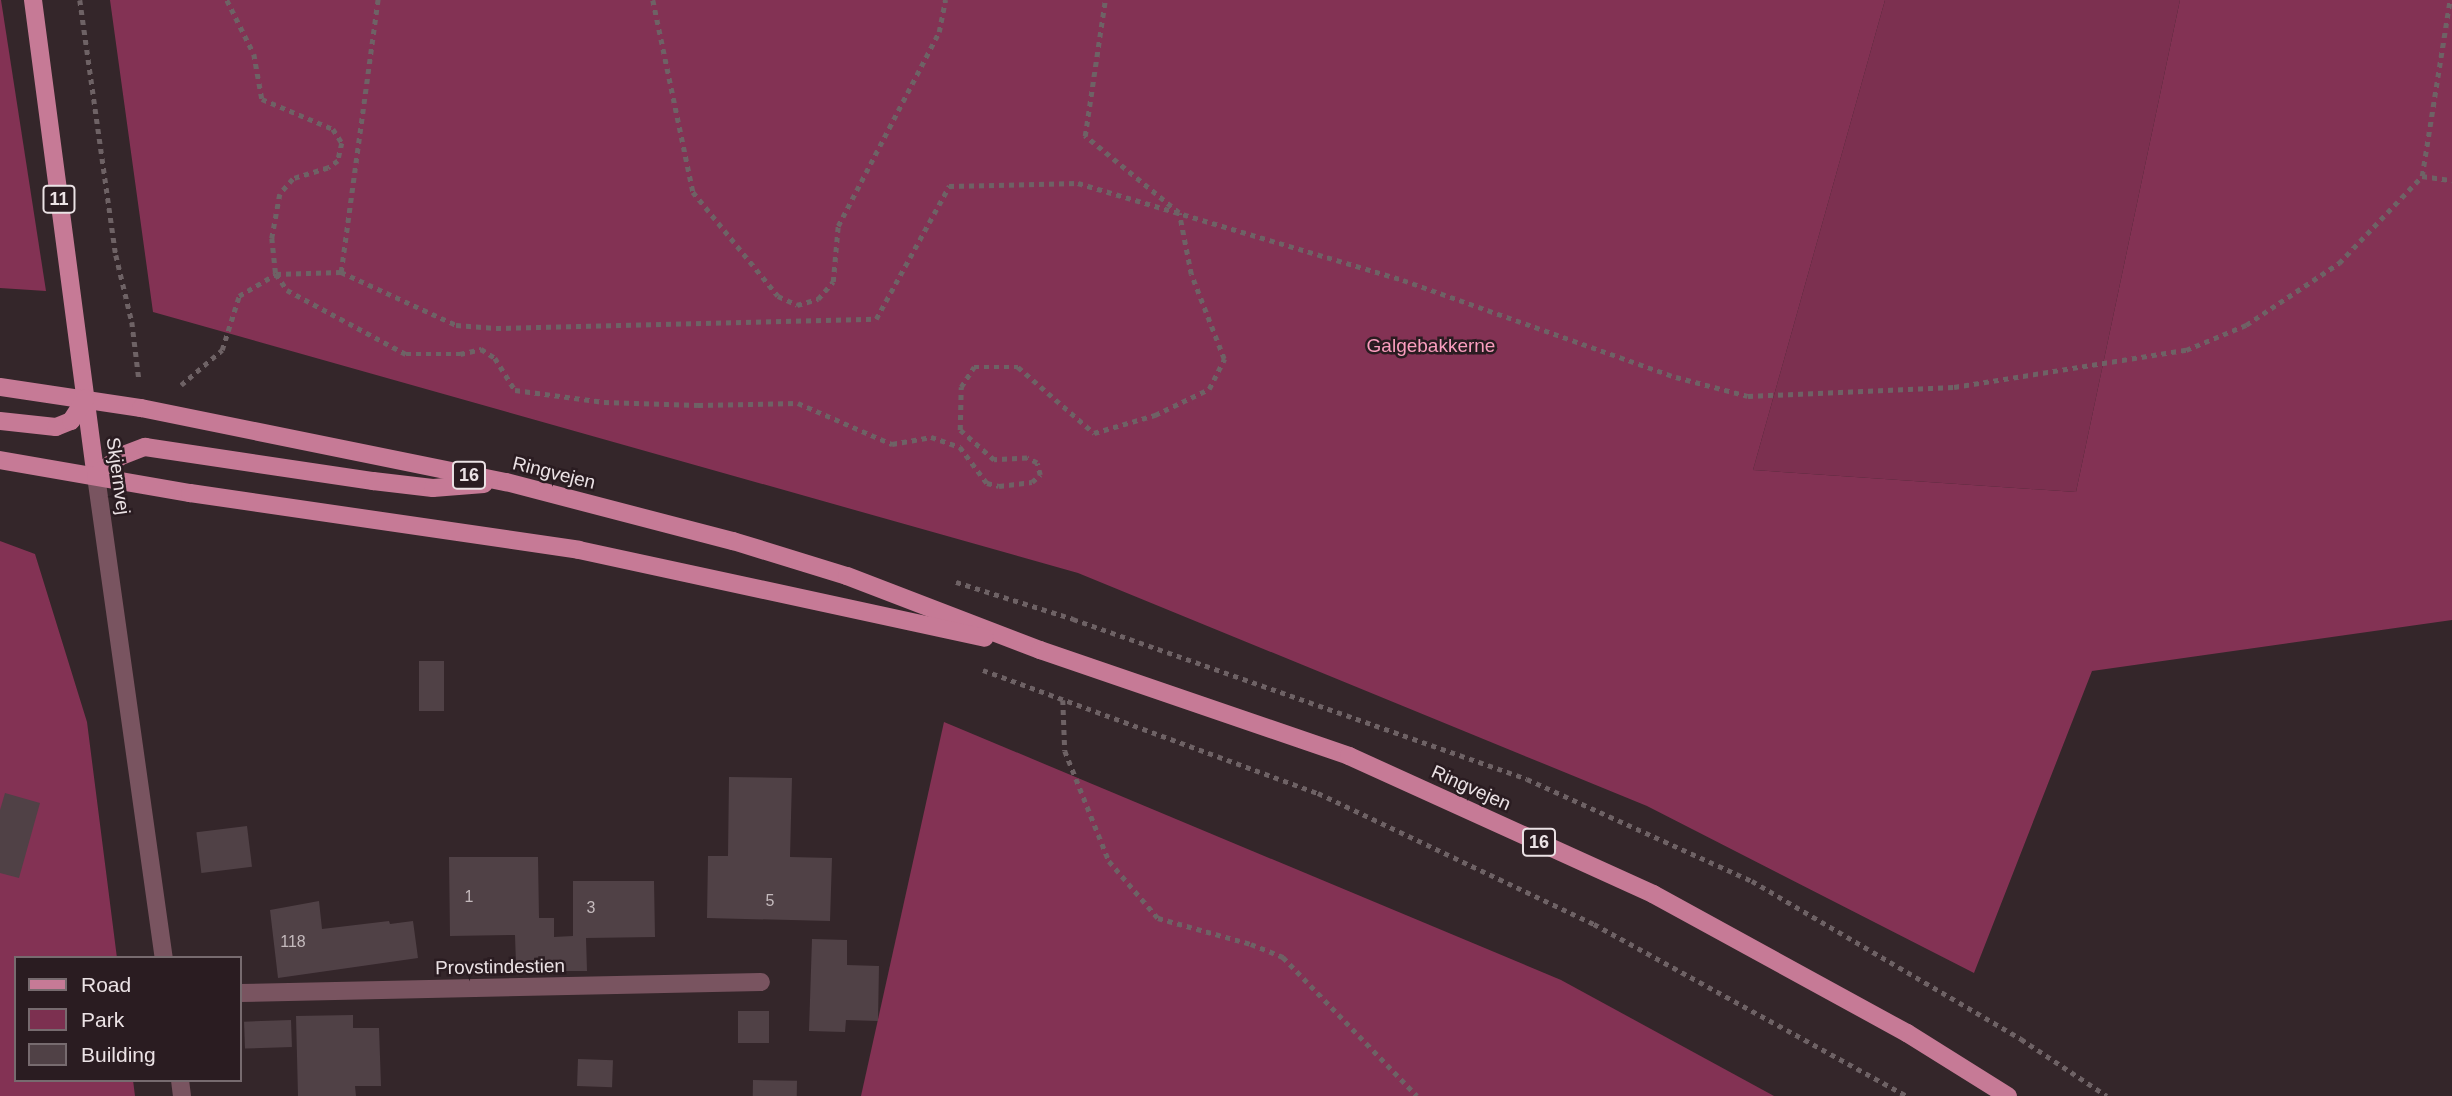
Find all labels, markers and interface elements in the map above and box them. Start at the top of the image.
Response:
road number: 11 [42,184,76,214]
park label: Galgebakkerne [1367,335,1495,357]
street label: Skjernvej [101,436,135,516]
street label: Ringvejen [510,452,598,494]
road number: 16 [452,461,486,490]
street label: Ringvejen [1428,760,1514,816]
road number: 16 [1522,828,1556,856]
house number: 1 [465,887,473,907]
house number: 5 [766,891,774,911]
house number: 3 [587,898,595,918]
house number: 118 [280,932,306,952]
street label: Provstindestien [435,954,565,980]
legend [14,956,242,1082]
text: Road [81,973,131,996]
text: Park [81,1008,124,1031]
text: Building [81,1043,156,1066]

